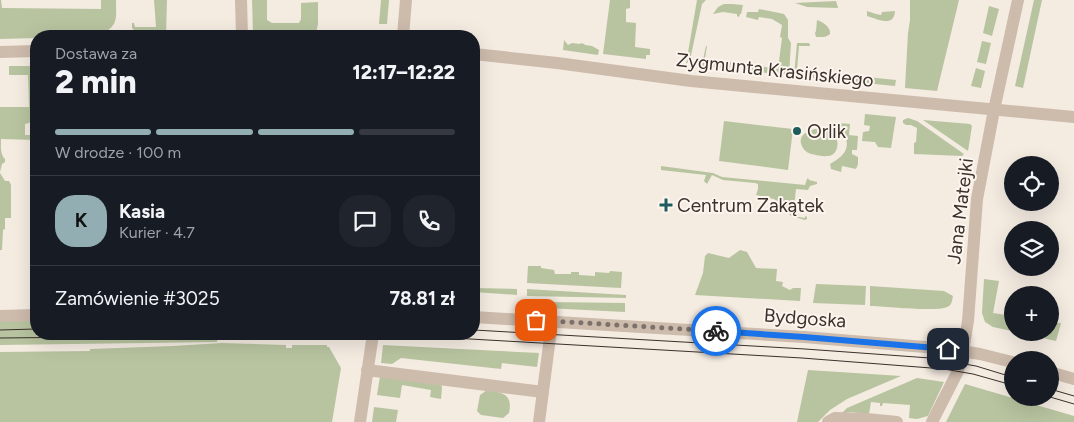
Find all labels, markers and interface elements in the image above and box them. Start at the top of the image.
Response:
text: Dostawa za [55,44,137,63]
street label: Zygmunta Krasińskiego [675,48,875,92]
text: 12:17–12:22 [353,61,455,84]
text: 2 min [55,63,137,101]
place label: Orlik [807,120,847,143]
marker: Orlik [791,125,803,137]
text: W drodze · 100 m [55,143,181,162]
map controls [1004,156,1059,406]
button: locate [1004,156,1059,211]
street label: Jana Matejki [942,157,978,265]
place label: Centrum Zakątek [677,194,825,217]
button: chat [339,195,391,247]
button: phone [403,195,455,247]
marker: Centrum Zakątek [659,198,673,212]
text: Kasia [119,200,165,223]
text: K [75,209,87,232]
button: layers [1004,221,1059,276]
text: Kurier · 4.7 [119,223,195,242]
button: + [1004,286,1059,341]
text: Zamówienie #3025 [55,287,220,310]
text: 78.81 zł [389,287,455,310]
pin [515,299,557,341]
street label: Bydgoska [763,304,847,332]
icon: bag [522,306,550,334]
courier [691,306,741,356]
icon: bike [702,317,730,345]
pin [927,328,969,370]
icon: home [934,335,962,363]
button: − [1004,351,1059,406]

